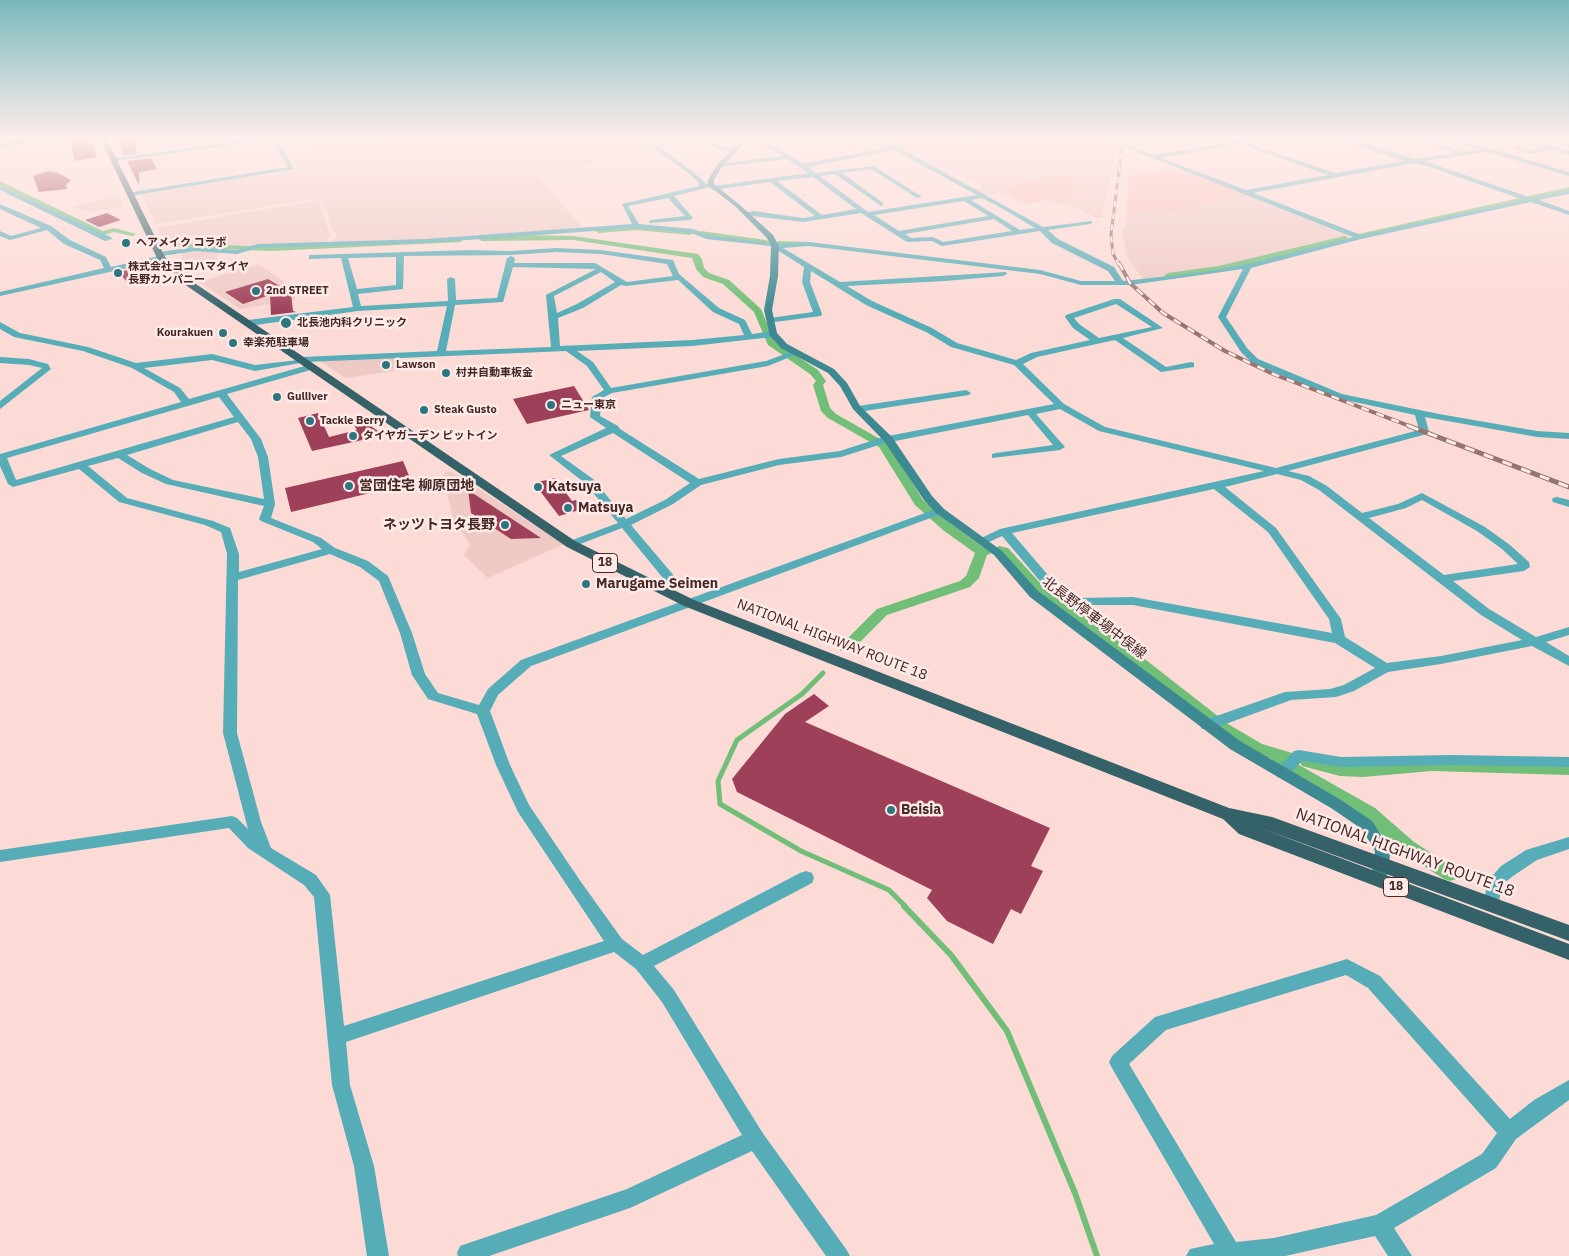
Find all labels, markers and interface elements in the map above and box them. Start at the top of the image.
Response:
place label: ヘアメイク コラボ [136,236,227,250]
marker: ヘアメイク コラボ [120,237,132,249]
place label: 株式会社ヨコハマタイヤ 長野カンパニー [128,260,249,286]
marker: 株式会社ヨコハマタイヤ 長野カンパニー [112,267,124,279]
place label: 2nd STREET [266,284,329,298]
marker: 2nd STREET [250,285,262,297]
marker: 北長池内科クリニック [279,316,293,330]
place label: 北長池内科クリニック [297,316,407,330]
place label: Kourakuen [157,326,213,340]
marker: Kourakuen [217,327,229,339]
place label: 幸楽苑駐車場 [243,336,309,350]
marker: 幸楽苑駐車場 [227,337,239,349]
place label: Lawson [396,358,436,372]
marker: Lawson [380,359,392,371]
place label: 村井自動車板金 [456,366,533,380]
marker: 村井自動車板金 [440,367,452,379]
place label: Gulliver [287,390,328,404]
marker: Gulliver [271,391,283,403]
place label: ニュー東京 [561,398,616,412]
marker: ニュー東京 [545,399,557,411]
place label: Steak Gusto [434,403,497,417]
marker: Steak Gusto [418,404,430,416]
place label: Tackle Berry [320,414,384,428]
marker: Tackle Berry [304,415,316,427]
place label: タイヤガーデン ピットイン [363,429,498,443]
marker: タイヤガーデン ピットイン [347,430,359,442]
place label: 営団住宅 柳原団地 [359,478,474,494]
place label: Katsuya [548,479,601,495]
marker: 営団住宅 柳原団地 [343,480,355,492]
marker: Katsuya [532,481,544,493]
place label: Matsuya [578,500,633,516]
marker: Matsuya [562,502,574,514]
place label: ネッツトヨタ長野 [383,517,495,533]
marker: ネッツトヨタ長野 [499,519,511,531]
road number: 18 [592,554,618,572]
street label: 北長野停車場中俣線 [1039,573,1149,663]
place label: Marugame Seimen [596,576,718,592]
marker: Marugame Seimen [580,578,592,590]
street label: NATIONAL HIGHWAY ROUTE 18 [734,596,930,684]
place label: Beisia [901,802,941,818]
marker: Beisia [885,804,897,816]
street label: NATIONAL HIGHWAY ROUTE 18 [1293,804,1517,902]
road number: 18 [1384,878,1408,896]

